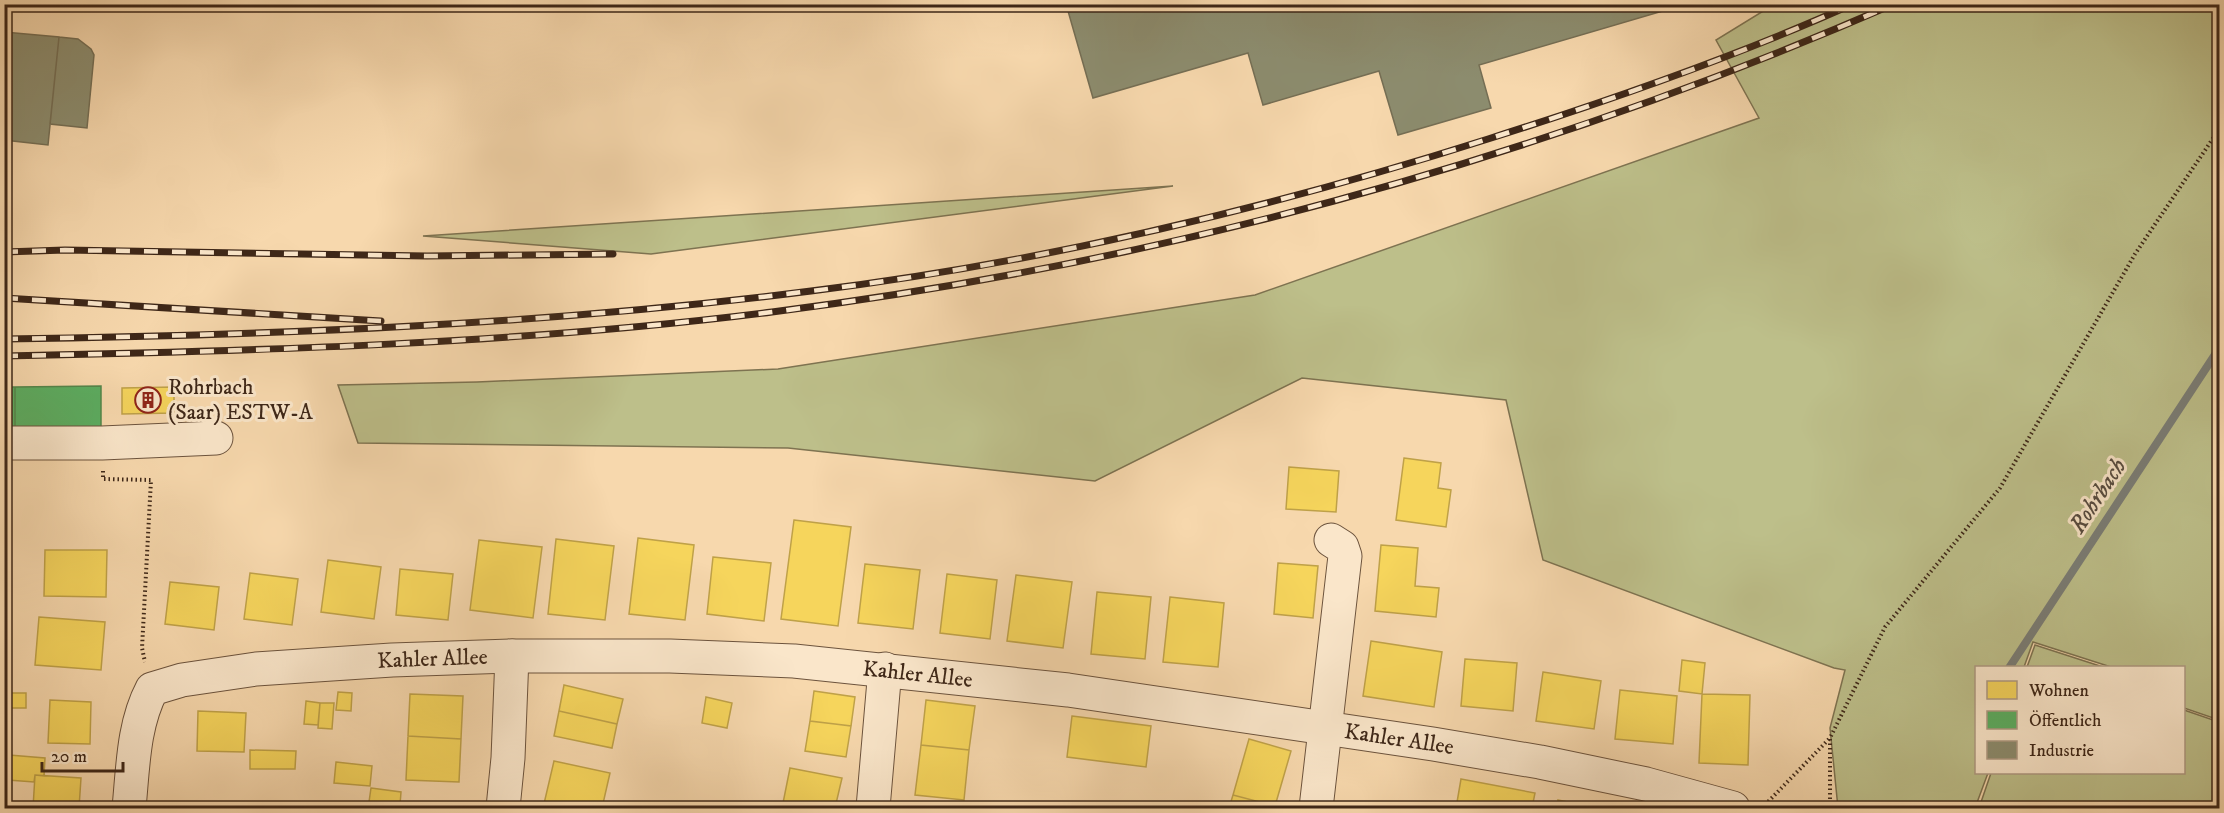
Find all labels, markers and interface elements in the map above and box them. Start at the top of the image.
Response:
place label: Rohrbach (Saar) ESTW-A [168,374,314,426]
building icon: Rohrbach (Saar) ESTW-A [133,385,163,415]
water label: Rohrbach [2062,453,2133,540]
street label: Kahler Allee [376,643,488,674]
street label: Kahler Allee [861,655,974,693]
legend [1975,666,2185,774]
text: Wohnen [2028,680,2090,702]
text: Öffentlich [2029,710,2102,732]
street label: Kahler Allee [1343,718,1456,761]
scale bar [42,735,123,773]
text: Industrie [2029,740,2094,762]
text: 20 m [51,746,87,768]

